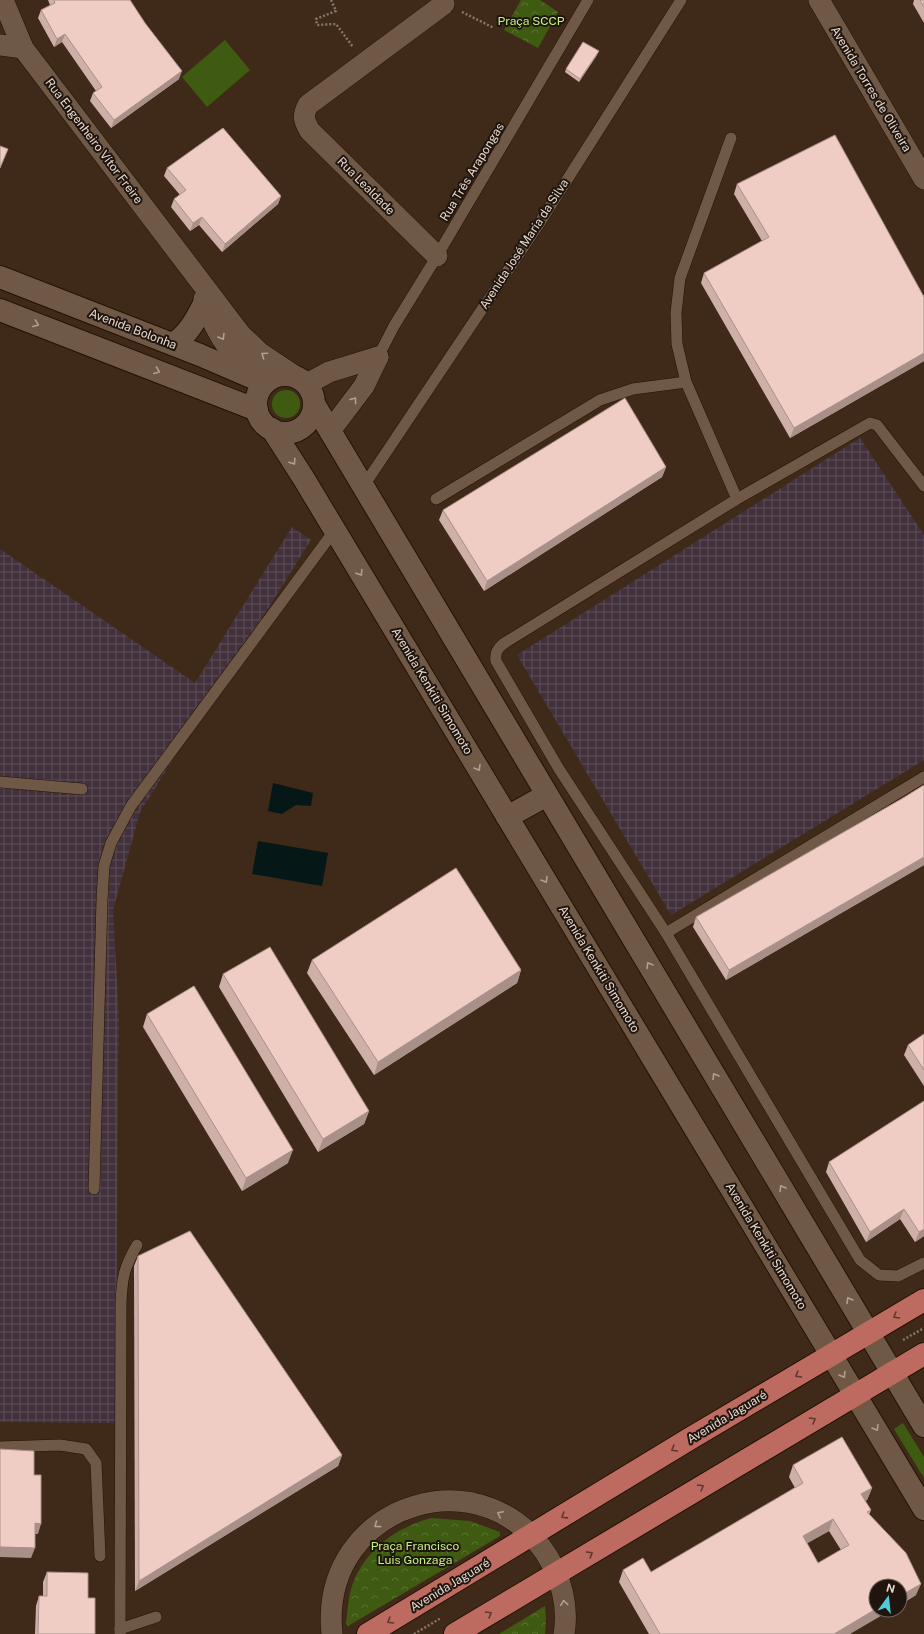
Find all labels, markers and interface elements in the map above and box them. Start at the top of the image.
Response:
park label: Praça SCCP [498,14,565,28]
street label: Avenida Torres de Oliveira [828,24,914,154]
street label: Rua Engenheiro Vítor Freire [42,76,146,207]
street label: Rua Três Arapongas [437,120,507,224]
street label: Rua Lealdade [334,154,398,218]
street label: Avenida José Maria da Silva [477,176,571,312]
street label: Avenida Bolonha [87,306,179,352]
one-way arrow [33,319,40,327]
one-way arrow [218,333,225,340]
one-way arrow [261,353,268,360]
one-way arrow [154,367,161,375]
one-way arrow [349,398,356,405]
one-way arrow [288,458,296,465]
one-way arrow [355,569,363,576]
street label: Avenida Kenkiti Simomoto [389,625,476,757]
one-way arrow [474,764,481,771]
one-way arrow [541,876,548,883]
street label: Avenida Kenkiti Simomoto [556,903,643,1035]
one-way arrow [646,962,653,969]
one-way arrow [713,1073,720,1080]
street label: Avenida Kenkiti Simomoto [723,1180,810,1312]
one-way arrow [780,1185,787,1192]
one-way arrow [846,1297,853,1304]
one-way arrow [893,1312,900,1319]
one-way arrow [795,1371,802,1378]
one-way arrow [839,1371,846,1378]
street label: Avenida Jaguaré [685,1388,770,1446]
one-way arrow [809,1418,816,1425]
one-way arrow [871,1424,878,1431]
one-way arrow [672,1444,679,1451]
one-way arrow [697,1484,704,1492]
one-way arrow [496,1511,504,1519]
one-way arrow [561,1512,568,1519]
one-way arrow [374,1520,381,1528]
park label: Praça Francisco Luis Gonzaga [371,1539,460,1567]
one-way arrow [586,1551,593,1558]
street label: Avenida Jaguaré [408,1556,493,1614]
north arrow [868,1578,908,1618]
text: N [885,1581,896,1595]
one-way arrow [560,1600,569,1606]
one-way arrow [485,1611,492,1619]
one-way arrow [387,1616,394,1624]

